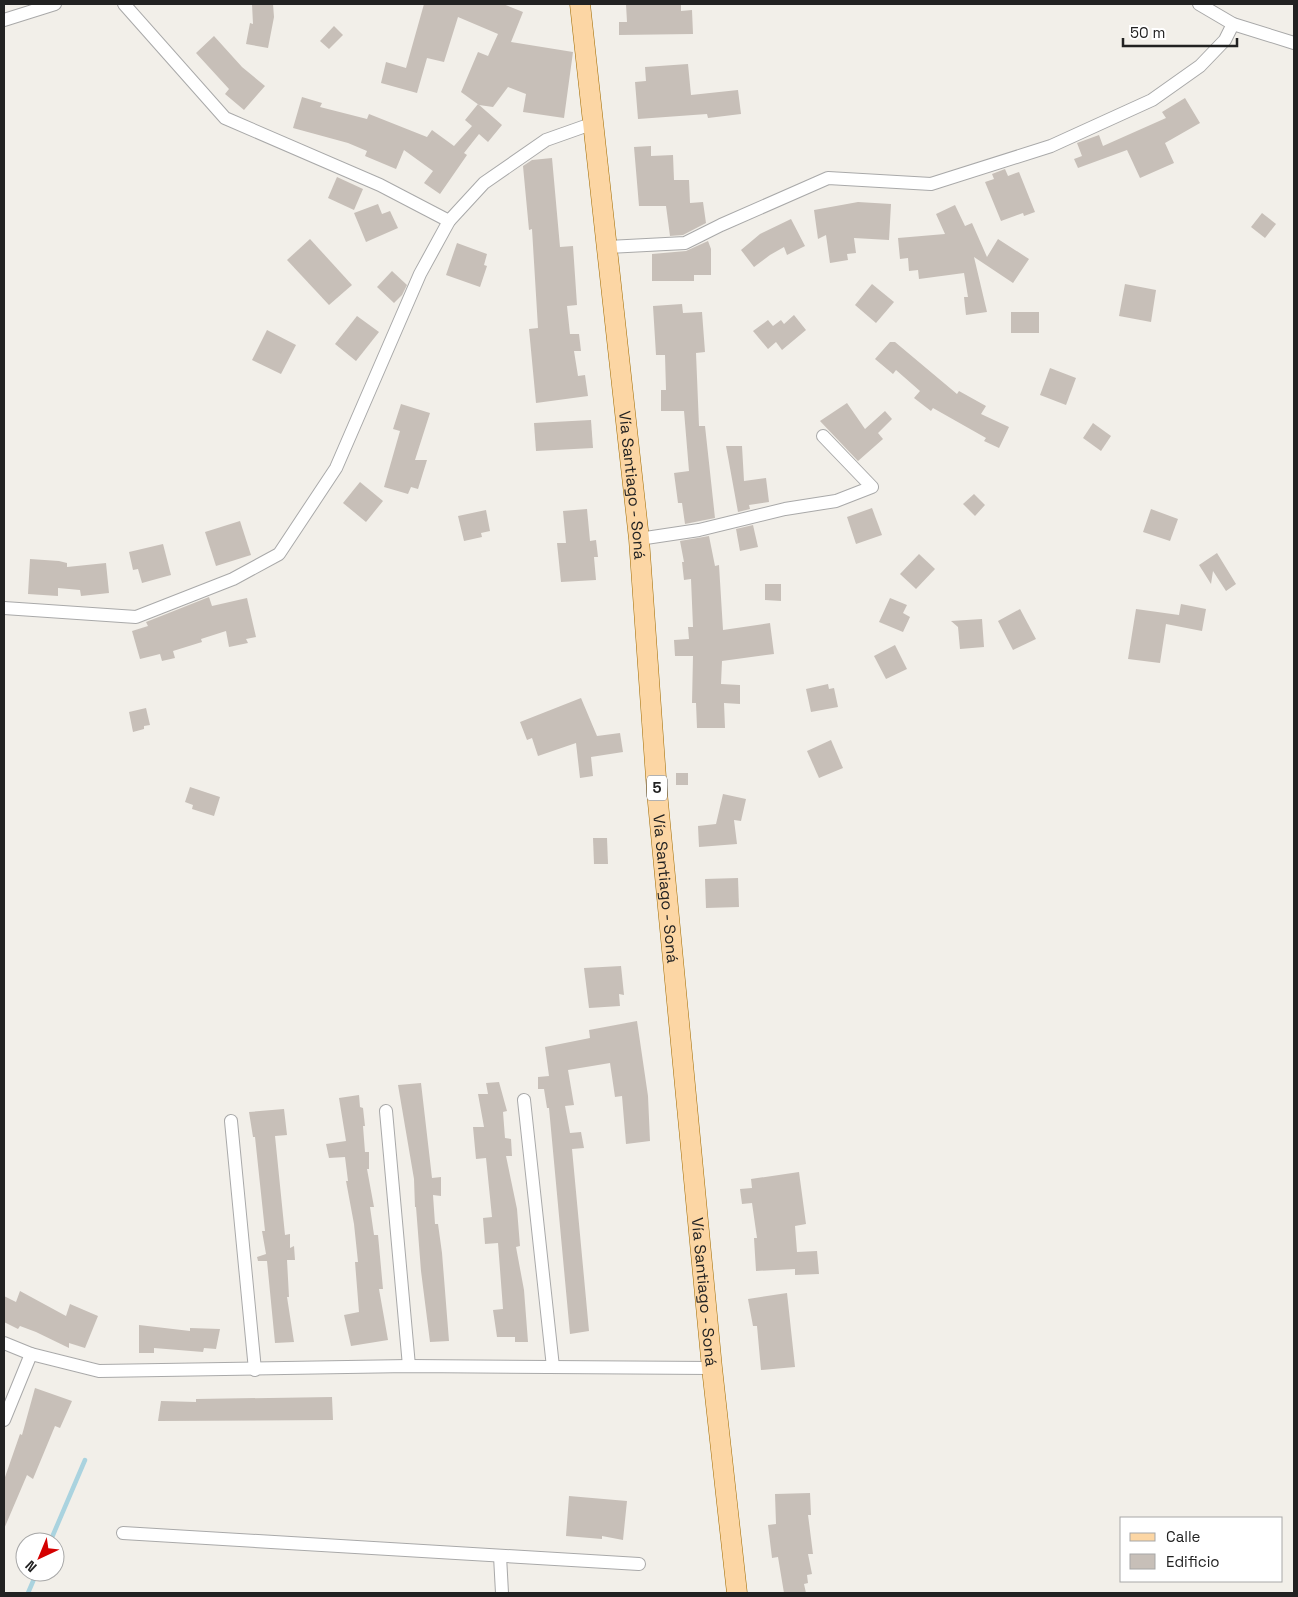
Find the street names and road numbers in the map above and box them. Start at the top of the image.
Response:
street label: Vía Santiago - Soná [614,410,650,560]
road number: 5 [647,776,667,800]
street label: Vía Santiago - Soná [648,813,683,964]
street label: Vía Santiago - Soná [687,1216,722,1367]

